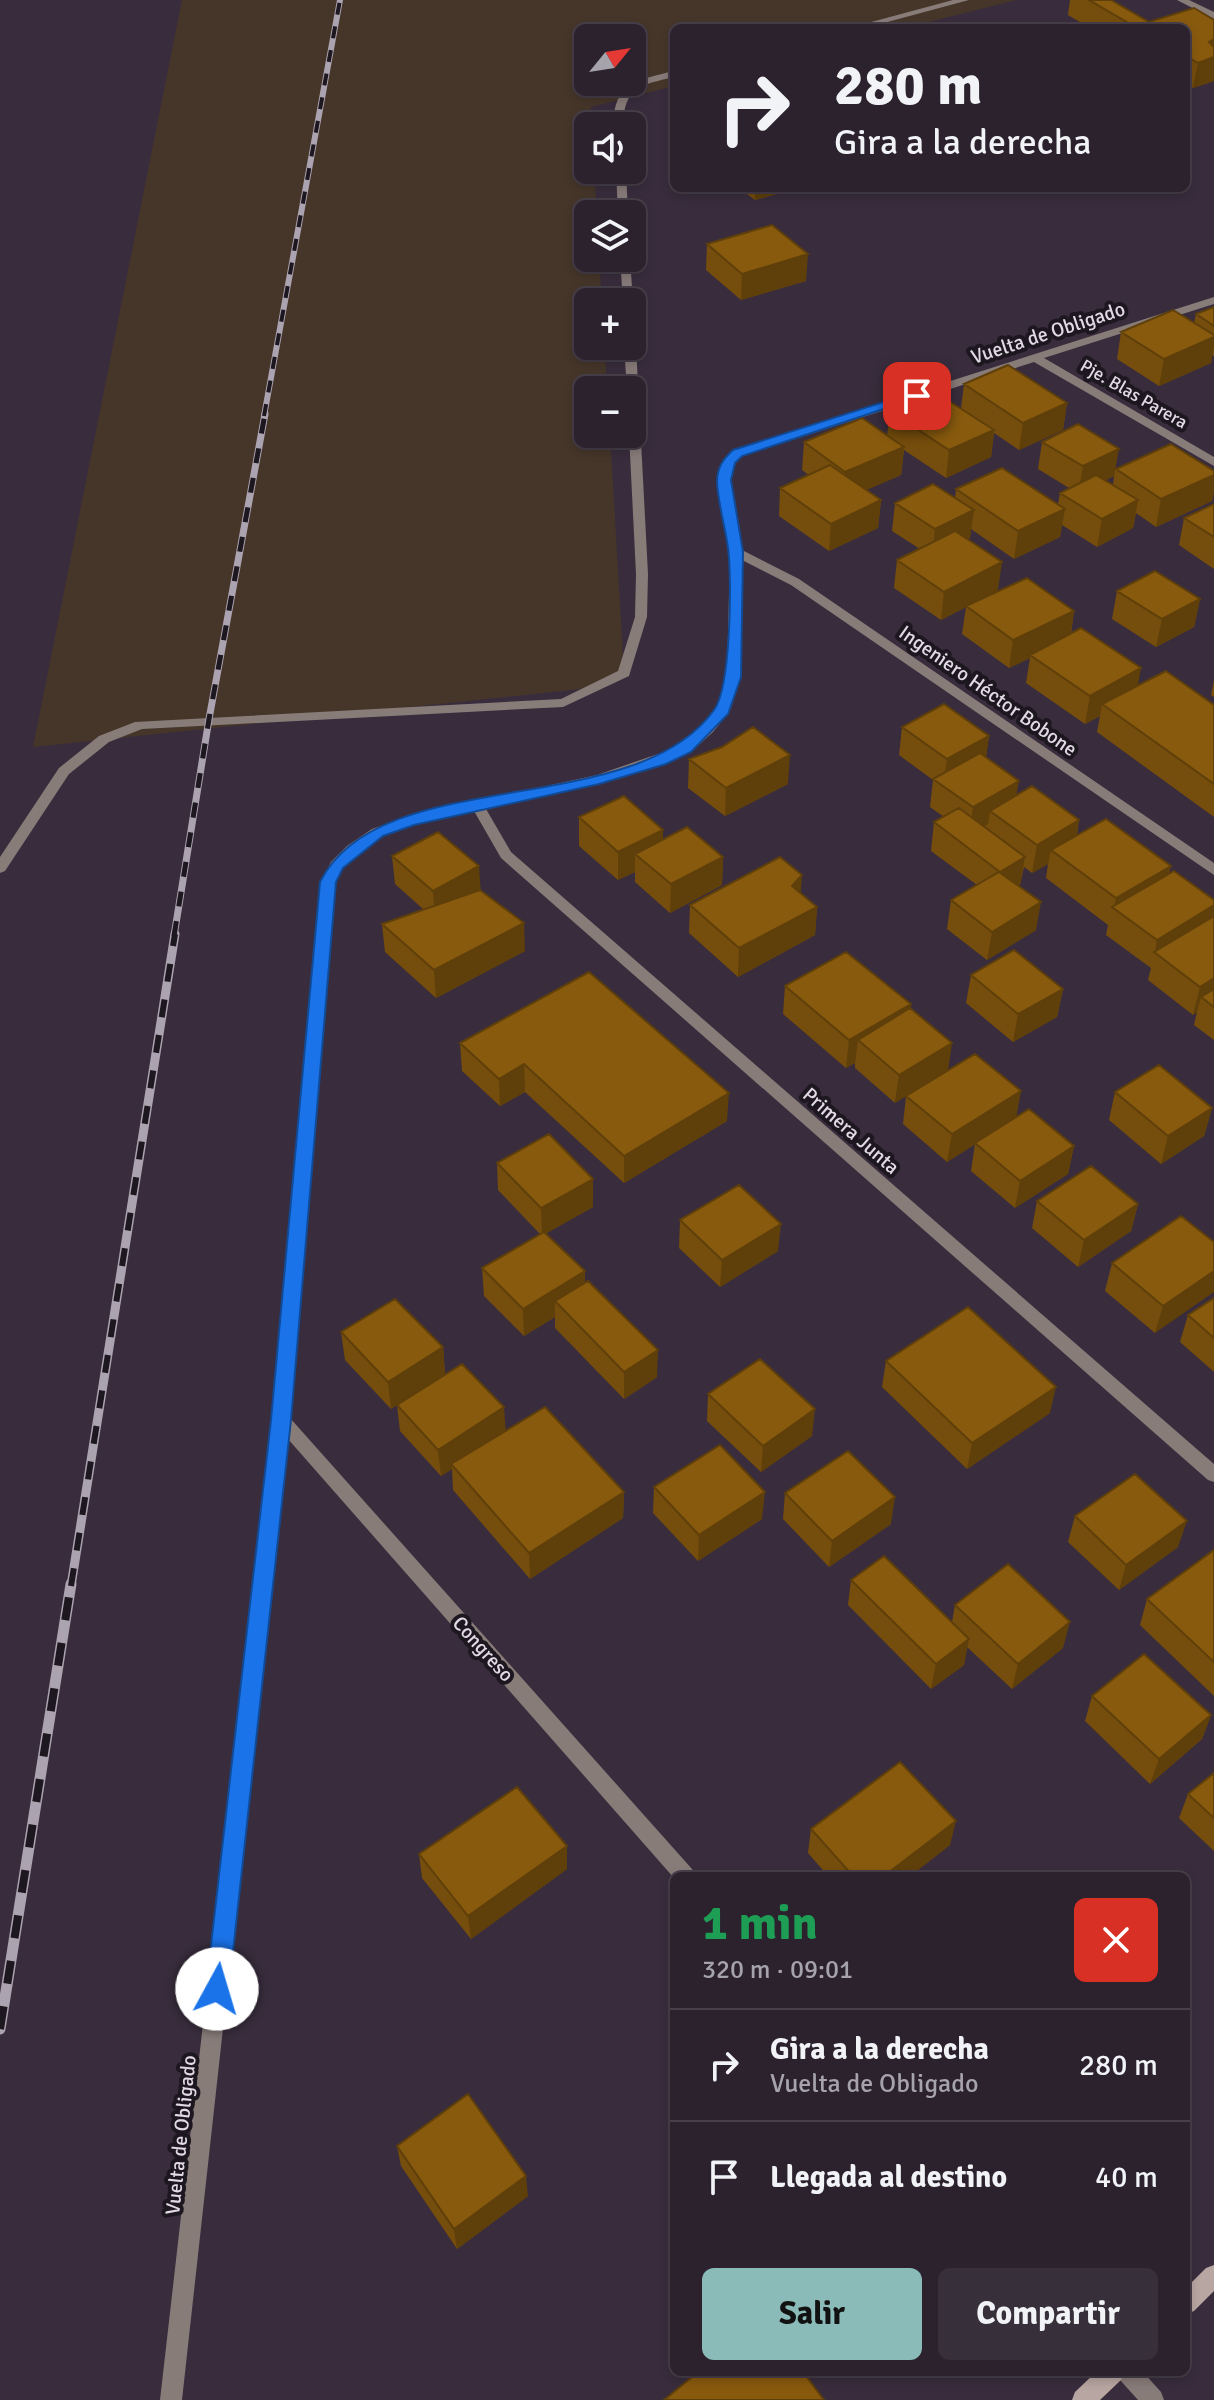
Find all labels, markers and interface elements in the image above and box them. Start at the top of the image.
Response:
north arrow [574,24,646,96]
map controls [574,24,646,448]
text: 280 m [834,51,982,120]
icon: right [702,56,806,160]
button: sound [574,112,646,184]
text: Gira a la derecha [834,120,1092,165]
button: layers [574,200,646,272]
button: + [574,288,646,360]
street label: Vuelta de Obligado [968,296,1128,370]
street label: Pje. Blas Parera [1077,354,1191,434]
pin [883,362,951,430]
icon: arrive [895,374,939,418]
button: − [574,376,646,448]
street label: Ingeniero Héctor Bobone [894,620,1082,762]
street label: Primera Junta [798,1082,904,1180]
street label: Congreso [447,1611,519,1687]
text: 1 min [702,1894,818,1953]
button: close [1074,1898,1158,1982]
position arrow [175,1947,259,2031]
text: 320 m · 09:01 [702,1954,853,1986]
text: Gira a la derecha [770,2031,989,2068]
icon: right [702,2043,746,2087]
text: 280 m [1079,2047,1158,2084]
street label: Vuelta de Obligado [160,2054,202,2216]
text: Vuelta de Obligado [770,2068,979,2100]
icon: arrive [702,2155,746,2199]
text: Llegada al destino [770,2159,1007,2196]
text: 40 m [1095,2159,1158,2196]
button: Salir [702,2268,922,2360]
button: Compartir [938,2268,1158,2360]

